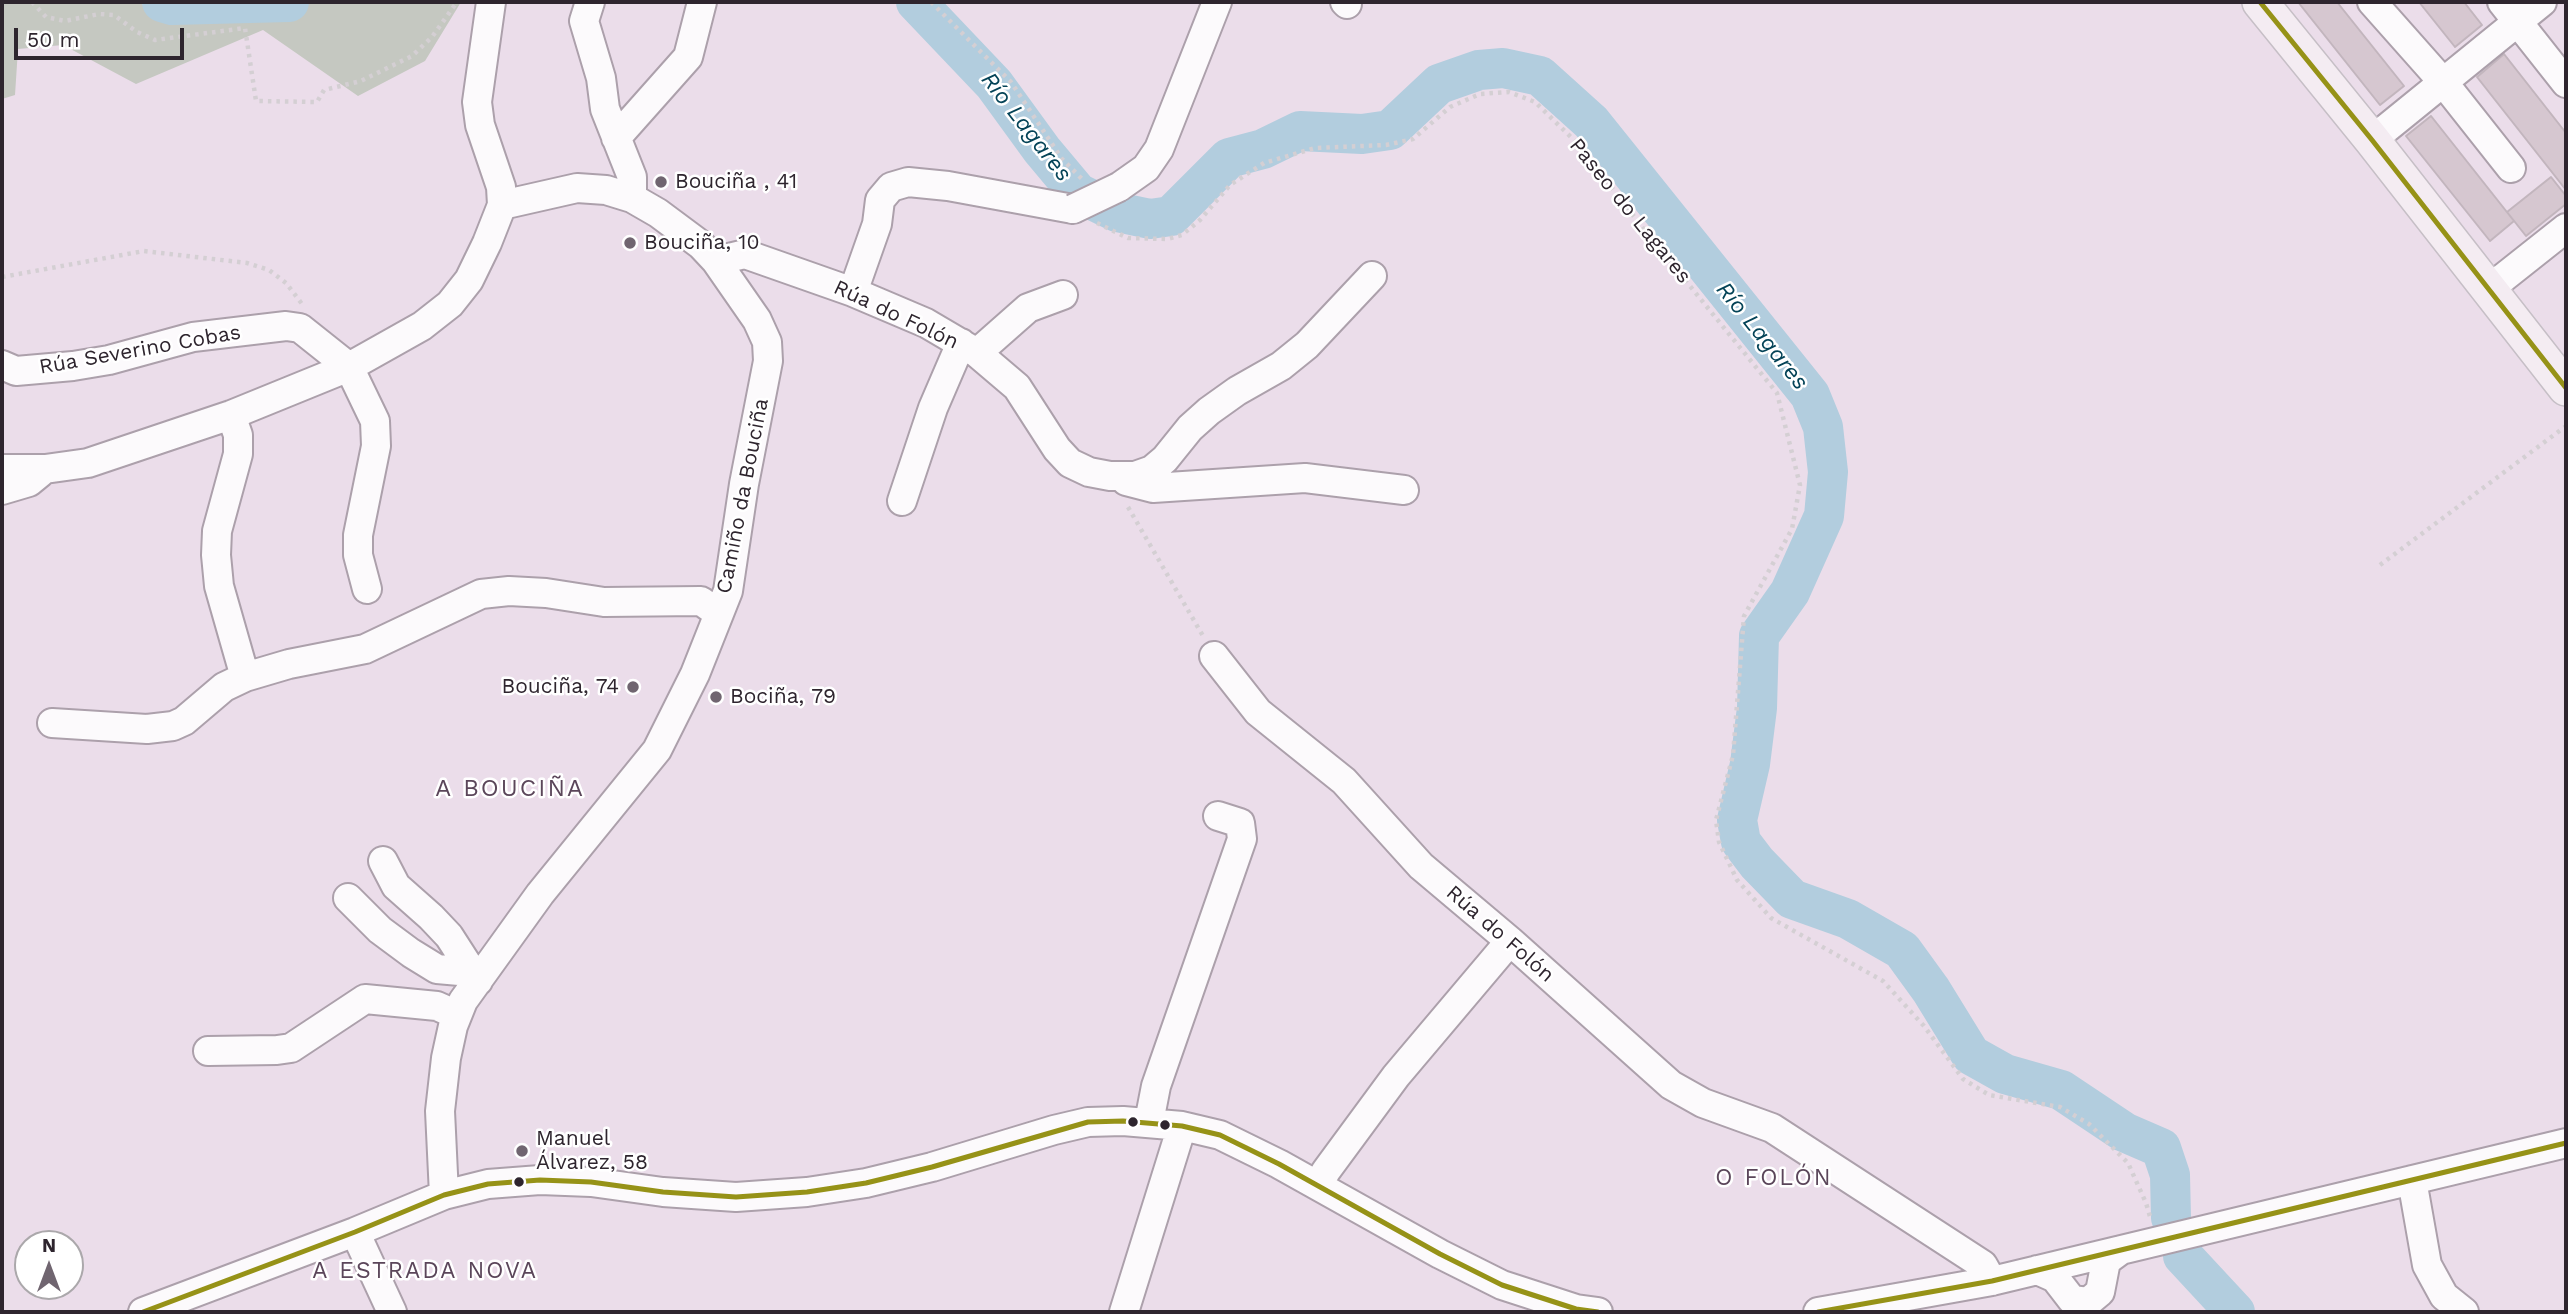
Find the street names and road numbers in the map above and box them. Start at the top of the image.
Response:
street label: Paseo do Lagares [1564,133,1696,289]
street label: Rúa do Folón [830,275,962,355]
street label: Rúa Severino Cobas [37,320,243,380]
street label: Camiño da Bouciña [712,396,774,596]
street label: Rúa do Folón [1441,880,1559,988]

